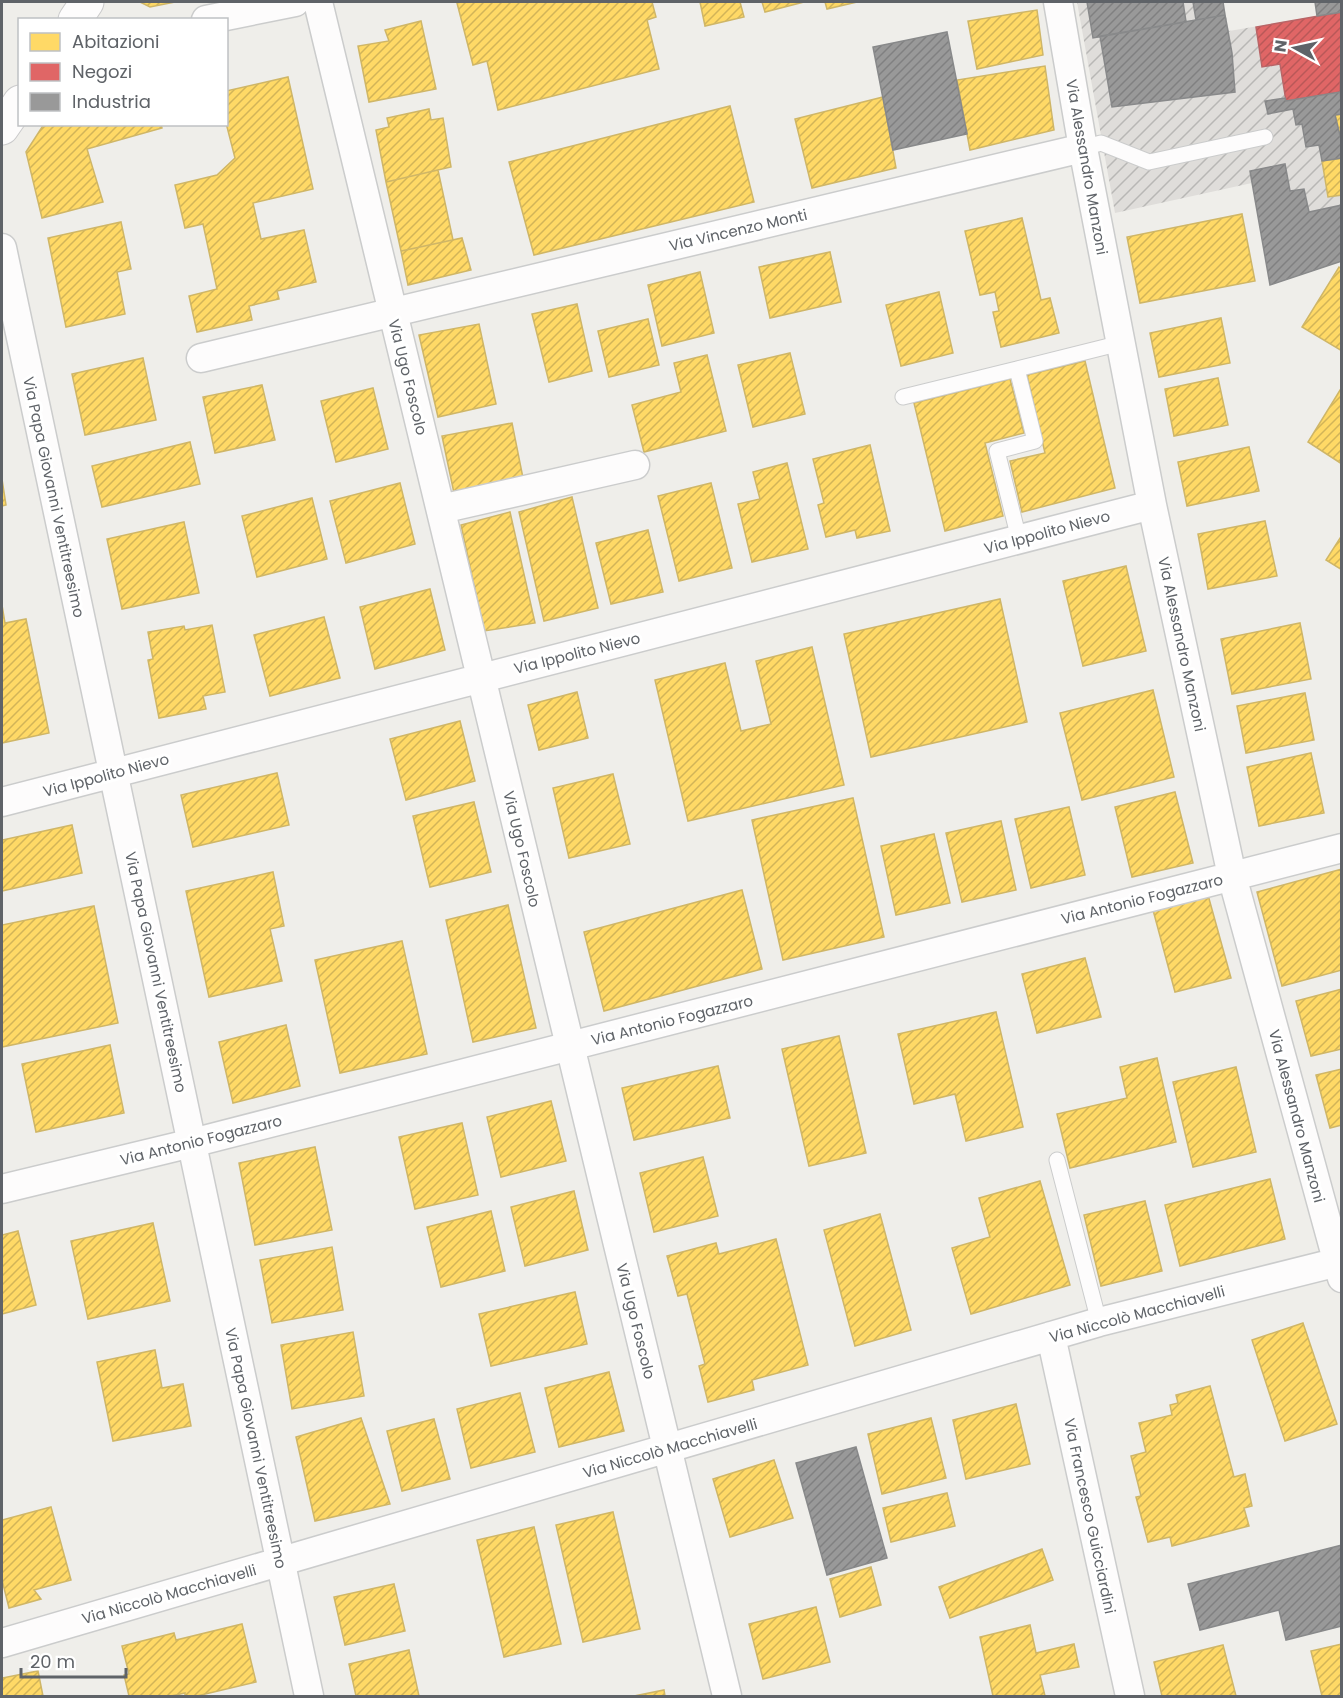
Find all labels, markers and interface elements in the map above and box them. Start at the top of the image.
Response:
legend [18,18,228,126]
north arrow [1265,18,1325,78]
text: Abitazioni [72,29,160,54]
text: N [1268,38,1293,54]
text: Negozi [72,59,132,84]
street label: Via Alessandro Manzoni [1061,77,1113,257]
text: Industria [72,89,151,114]
street label: Via Vincenzo Monti [667,204,809,256]
street label: Via Ugo Foscolo [383,317,433,437]
street label: Via Papa Giovanni Ventitreesimo [18,375,90,619]
street label: Via Ippolito Nievo [982,505,1112,559]
street label: Via Alessandro Manzoni [1153,555,1211,733]
street label: Via Ippolito Nievo [512,627,642,679]
street label: Via Ippolito Nievo [41,748,171,802]
street label: Via Ugo Foscolo [498,789,546,909]
street label: Via Papa Giovanni Ventitreesimo [120,850,192,1094]
street label: Via Antonio Fogazzaro [1059,869,1225,929]
street label: Via Antonio Fogazzaro [589,990,755,1050]
street label: Via Alessandro Manzoni [1264,1027,1330,1205]
street label: Via Antonio Fogazzaro [118,1110,284,1170]
street label: Via Ugo Foscolo [611,1261,661,1381]
street label: Via Niccolò Macchiavelli [1047,1280,1227,1348]
street label: Via Papa Giovanni Ventitreesimo [220,1326,292,1570]
street label: Via Niccolò Macchiavelli [580,1413,760,1483]
street label: Via Francesco Guicciardini [1059,1416,1121,1616]
street label: Via Niccolò Macchiavelli [79,1559,259,1629]
scale bar [21,1641,126,1679]
text: 20 m [30,1649,75,1674]

